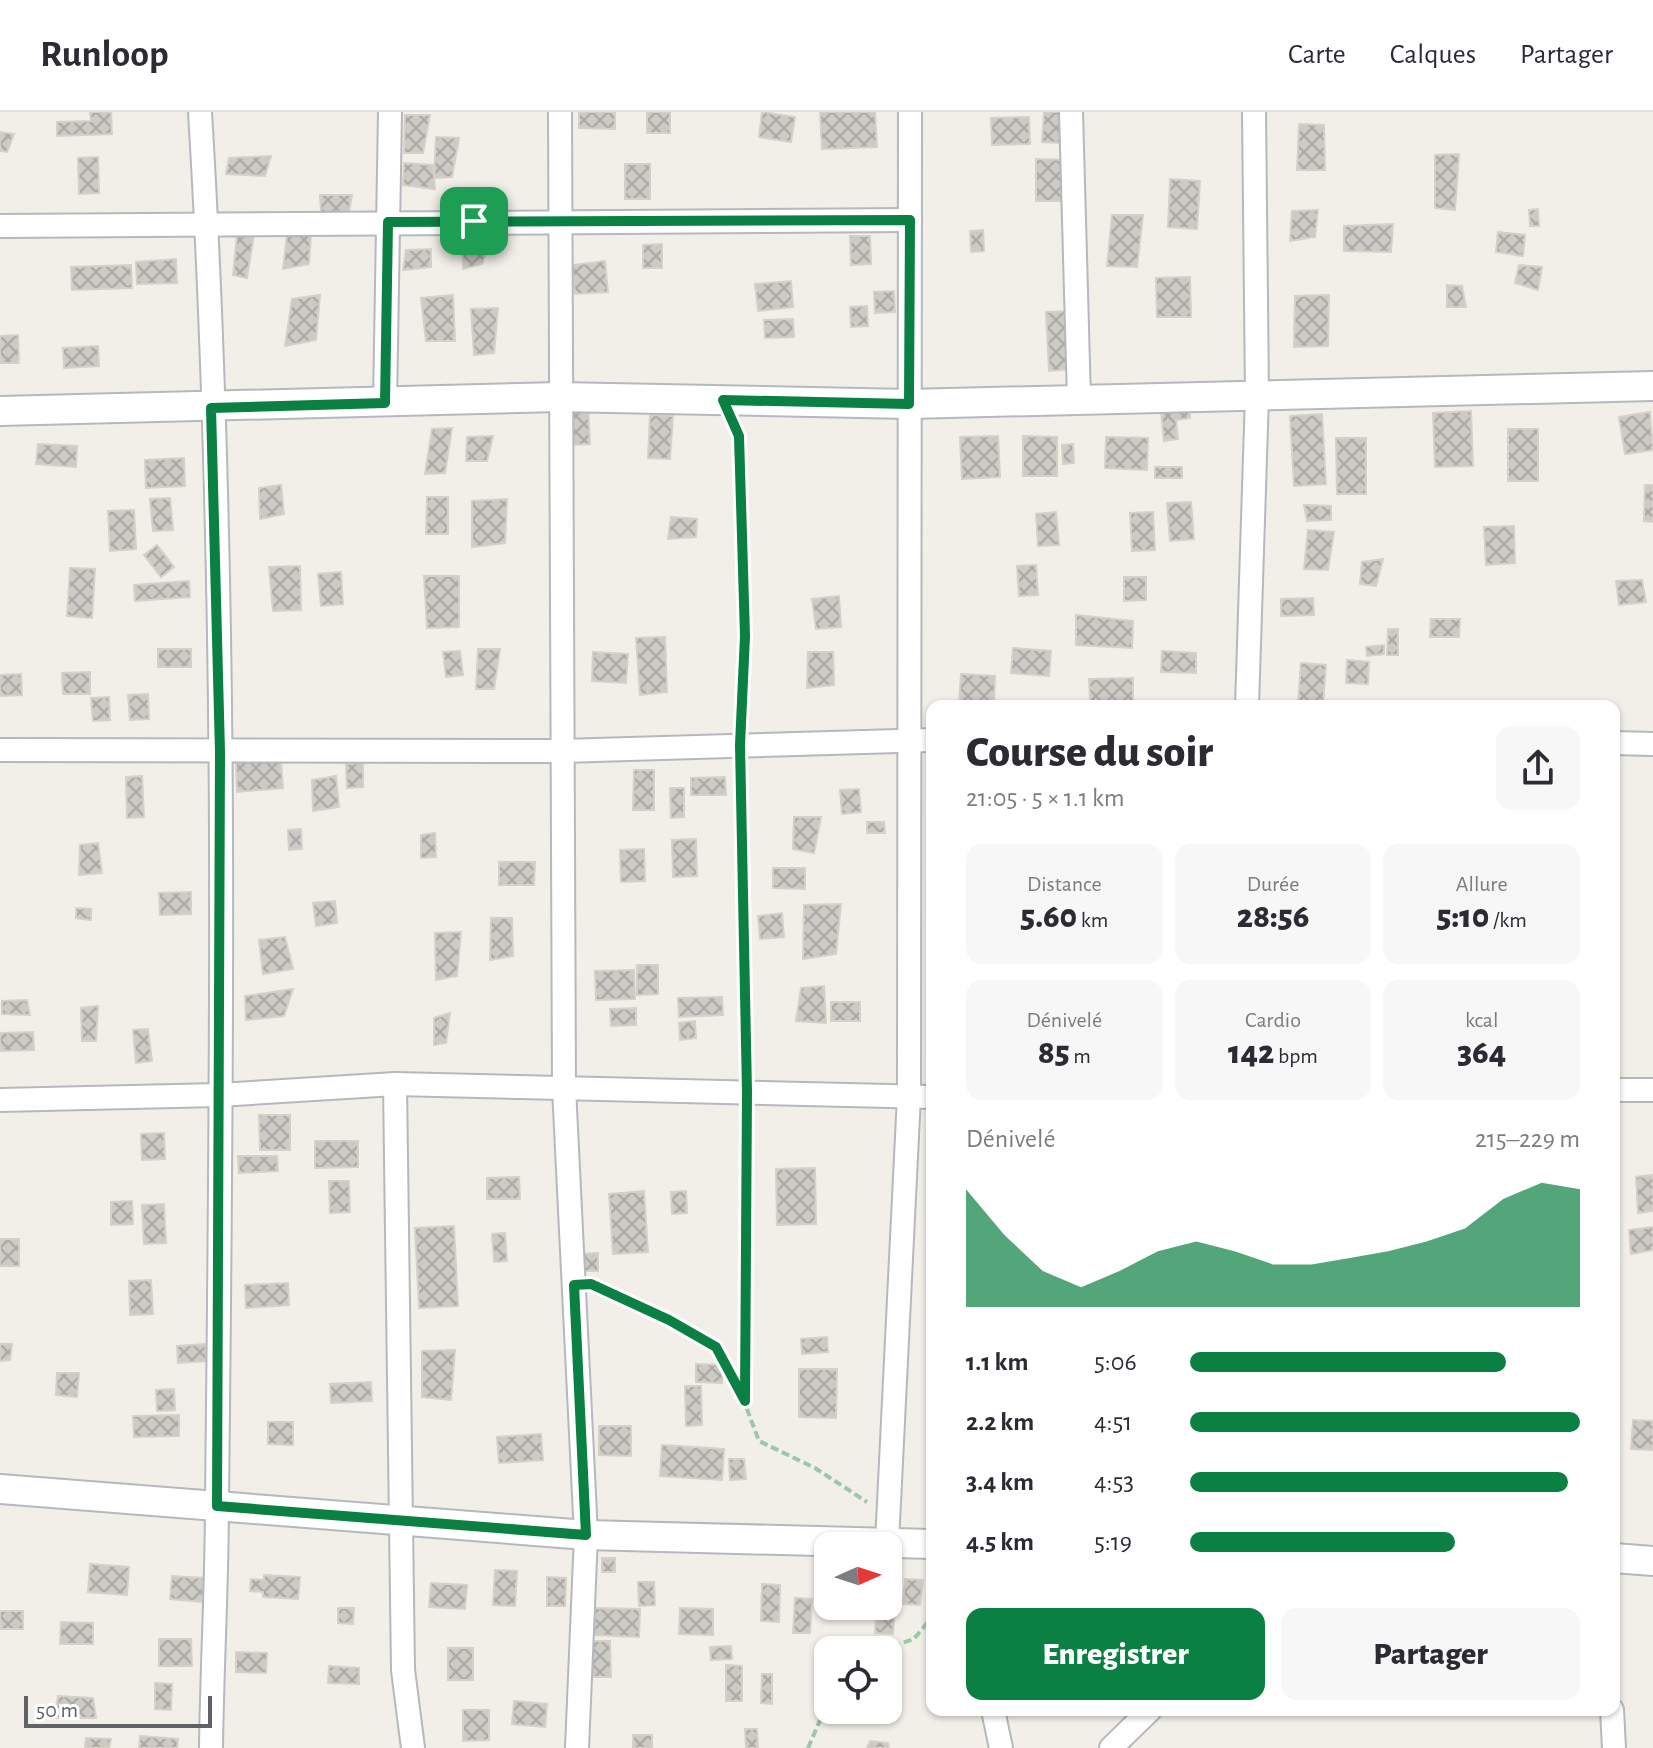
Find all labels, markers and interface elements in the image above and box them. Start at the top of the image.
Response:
text: Runloop [40,36,169,74]
text: Carte [1288,41,1346,69]
text: Calques [1390,41,1476,69]
text: Partager [1520,41,1613,69]
pin [440,187,508,255]
icon: arrive [452,199,496,243]
button: share [1496,726,1580,810]
text: Course du soir [966,731,1213,775]
text: 21:05 · 5 × 1.1 km [966,785,1125,811]
text: Distance [1027,873,1102,895]
text: Durée [1247,873,1299,895]
text: Allure [1456,873,1508,895]
text: 5.60 [1020,900,1077,934]
text: 28:56 [1237,900,1309,934]
text: 5:10 [1436,900,1489,934]
text: km [1077,909,1108,931]
text: /km [1489,909,1527,931]
text: Dénivelé [1026,1009,1102,1031]
text: Cardio [1245,1009,1301,1031]
text: kcal [1465,1009,1498,1031]
text: 85 [1038,1036,1070,1070]
text: 142 [1228,1036,1274,1070]
text: 364 [1457,1036,1506,1070]
text: m [1070,1045,1091,1067]
text: bpm [1274,1045,1318,1067]
text: Dénivelé [966,1126,1056,1152]
text: 215–229 m [1475,1126,1580,1152]
text: 1.1 km [966,1349,1028,1375]
text: 5:06 [1094,1349,1137,1375]
text: 2.2 km [966,1409,1034,1435]
text: 4:51 [1094,1409,1132,1435]
text: 3.4 km [966,1469,1034,1495]
text: 4:53 [1094,1469,1134,1495]
text: 4.5 km [966,1529,1034,1555]
text: 5:19 [1094,1529,1132,1555]
north arrow [814,1532,902,1620]
map controls [814,1532,902,1724]
button: Enregistrer [966,1608,1265,1700]
button: Partager [1281,1608,1580,1700]
button: locate [814,1636,902,1724]
scale bar [24,1692,212,1728]
text: 50 m [36,1699,78,1721]

